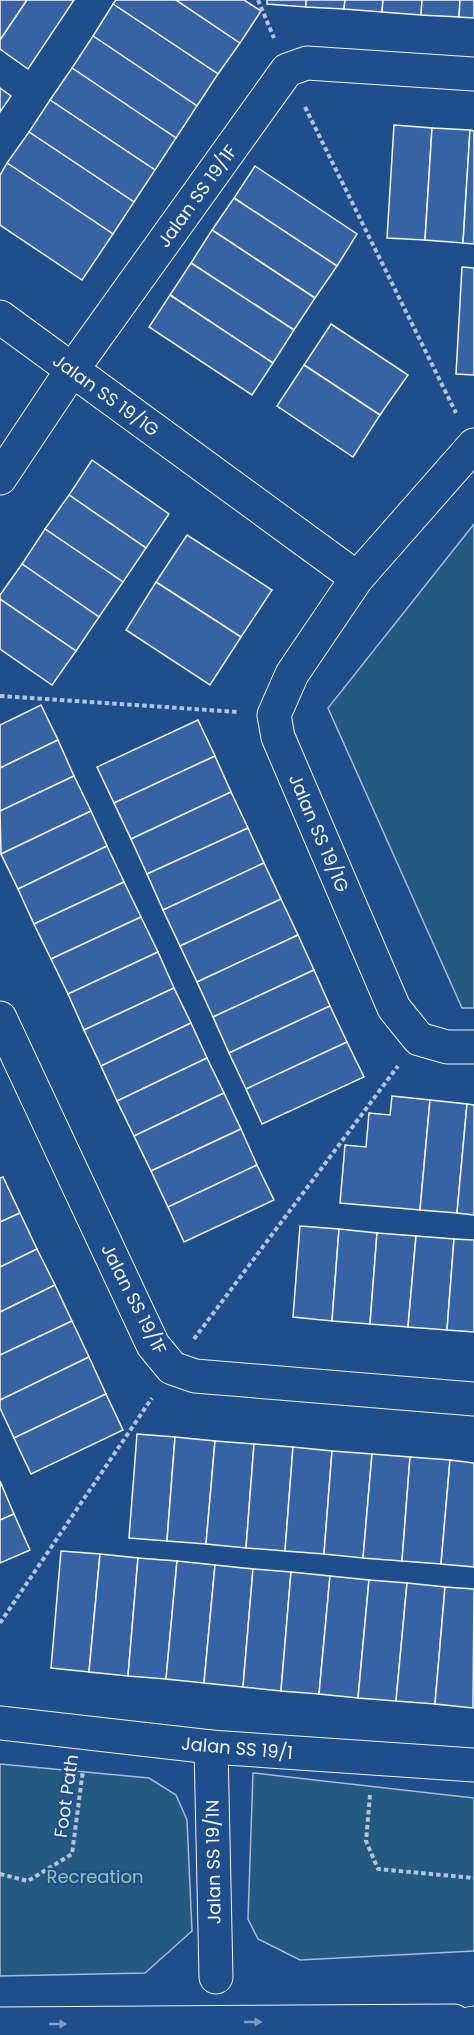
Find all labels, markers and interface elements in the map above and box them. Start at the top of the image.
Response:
street label: Jalan SS 19/1F [151,140,243,252]
street label: Jalan SS 19/1G [48,348,164,442]
street label: Jalan SS 19/1G [283,770,355,896]
street label: Jalan SS 19/1F [95,1239,173,1359]
street label: Jalan SS 19/1 [180,1731,294,1765]
street label: Foot Path [48,1753,84,1839]
street label: Jalan SS 19/1N [199,1799,227,1925]
park label: Recreation [46,1864,144,1889]
one-way arrow [244,2018,263,2027]
one-way arrow [49,2019,68,2029]

